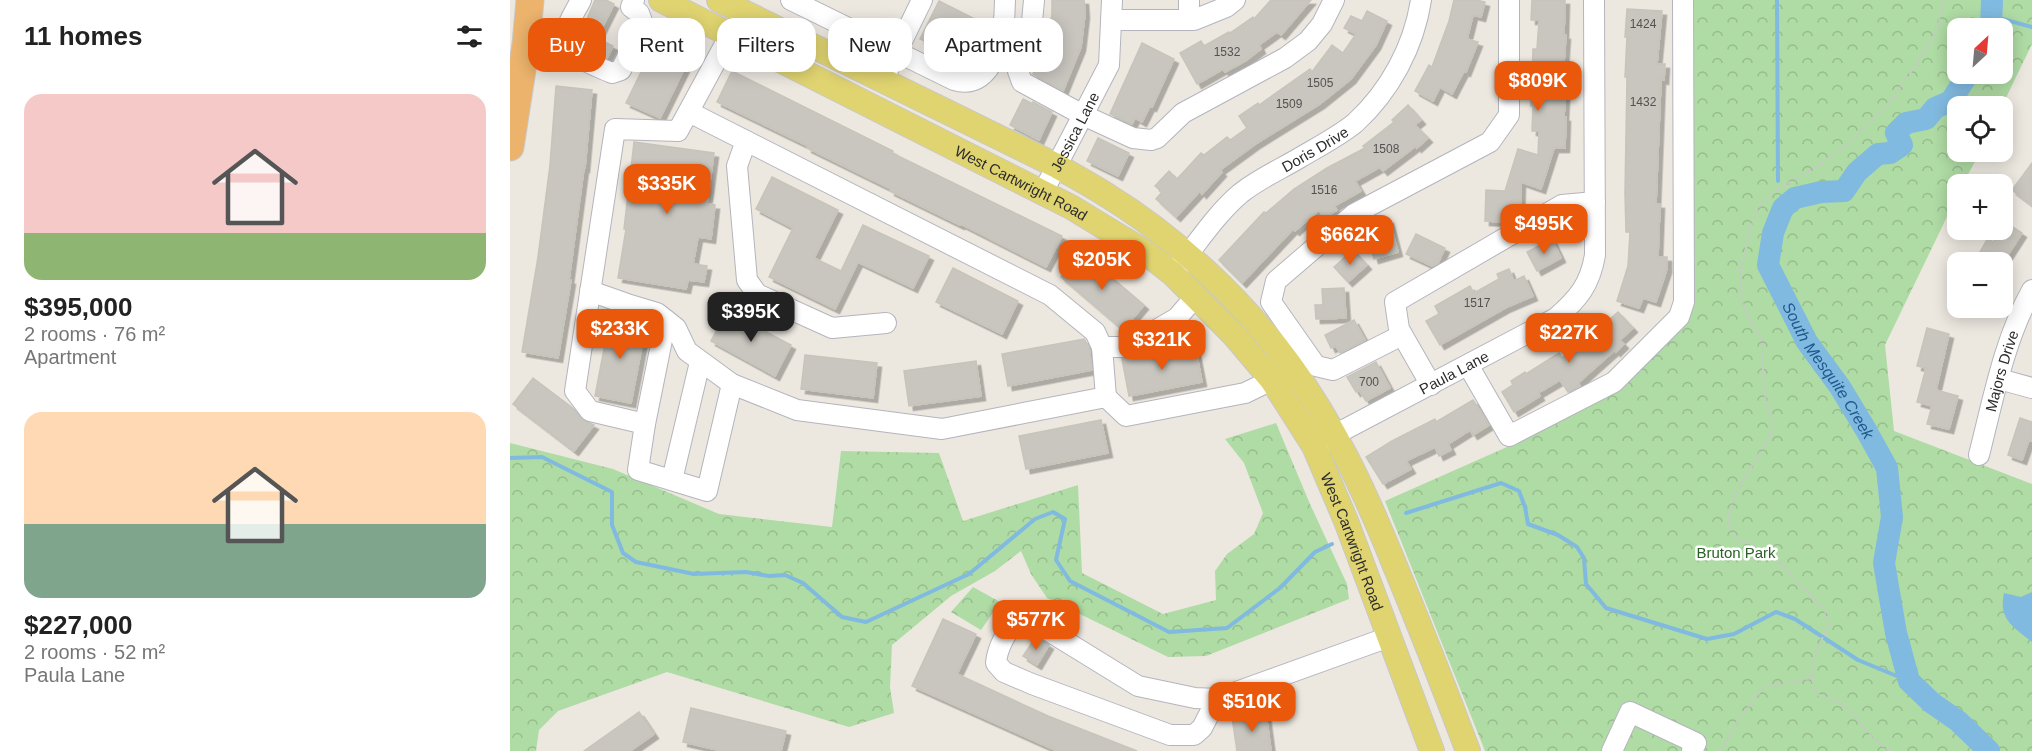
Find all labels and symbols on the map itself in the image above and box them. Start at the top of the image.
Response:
house number: 1424 [1630,17,1657,31]
north arrow [1947,18,2013,84]
house number: 1532 [1214,45,1241,59]
pin: $809K [1496,61,1580,112]
house number: 1505 [1307,76,1334,90]
street label: Jessica Lane [1047,89,1102,174]
house number: 1432 [1630,95,1657,109]
house number: 1509 [1276,97,1303,111]
street label: Doris Drive [1279,122,1351,175]
street label: West Cartwright Road [952,141,1091,224]
house number: 1508 [1373,142,1400,156]
pin: $335K [625,164,709,215]
house number: 1516 [1311,183,1338,197]
pin: $495K [1502,204,1586,255]
pin: $662K [1308,215,1392,266]
pin: $205K [1060,240,1144,291]
pin: $395K [709,292,793,343]
house number: 1517 [1464,296,1491,310]
water label: South Mesquite Creek [1780,299,1878,442]
pin: $233K [578,309,662,360]
pin: $227K [1527,313,1611,364]
pin: $321K [1120,320,1204,371]
street label: Majors Drive [1981,328,2021,413]
street label: Paula Lane [1416,347,1491,397]
house number: 700 [1359,375,1379,389]
street label: West Cartwright Road [1318,470,1387,613]
park label: Bruton Park [1696,544,1776,561]
pin: $577K [994,600,1078,651]
pin: $510K [1210,682,1294,733]

